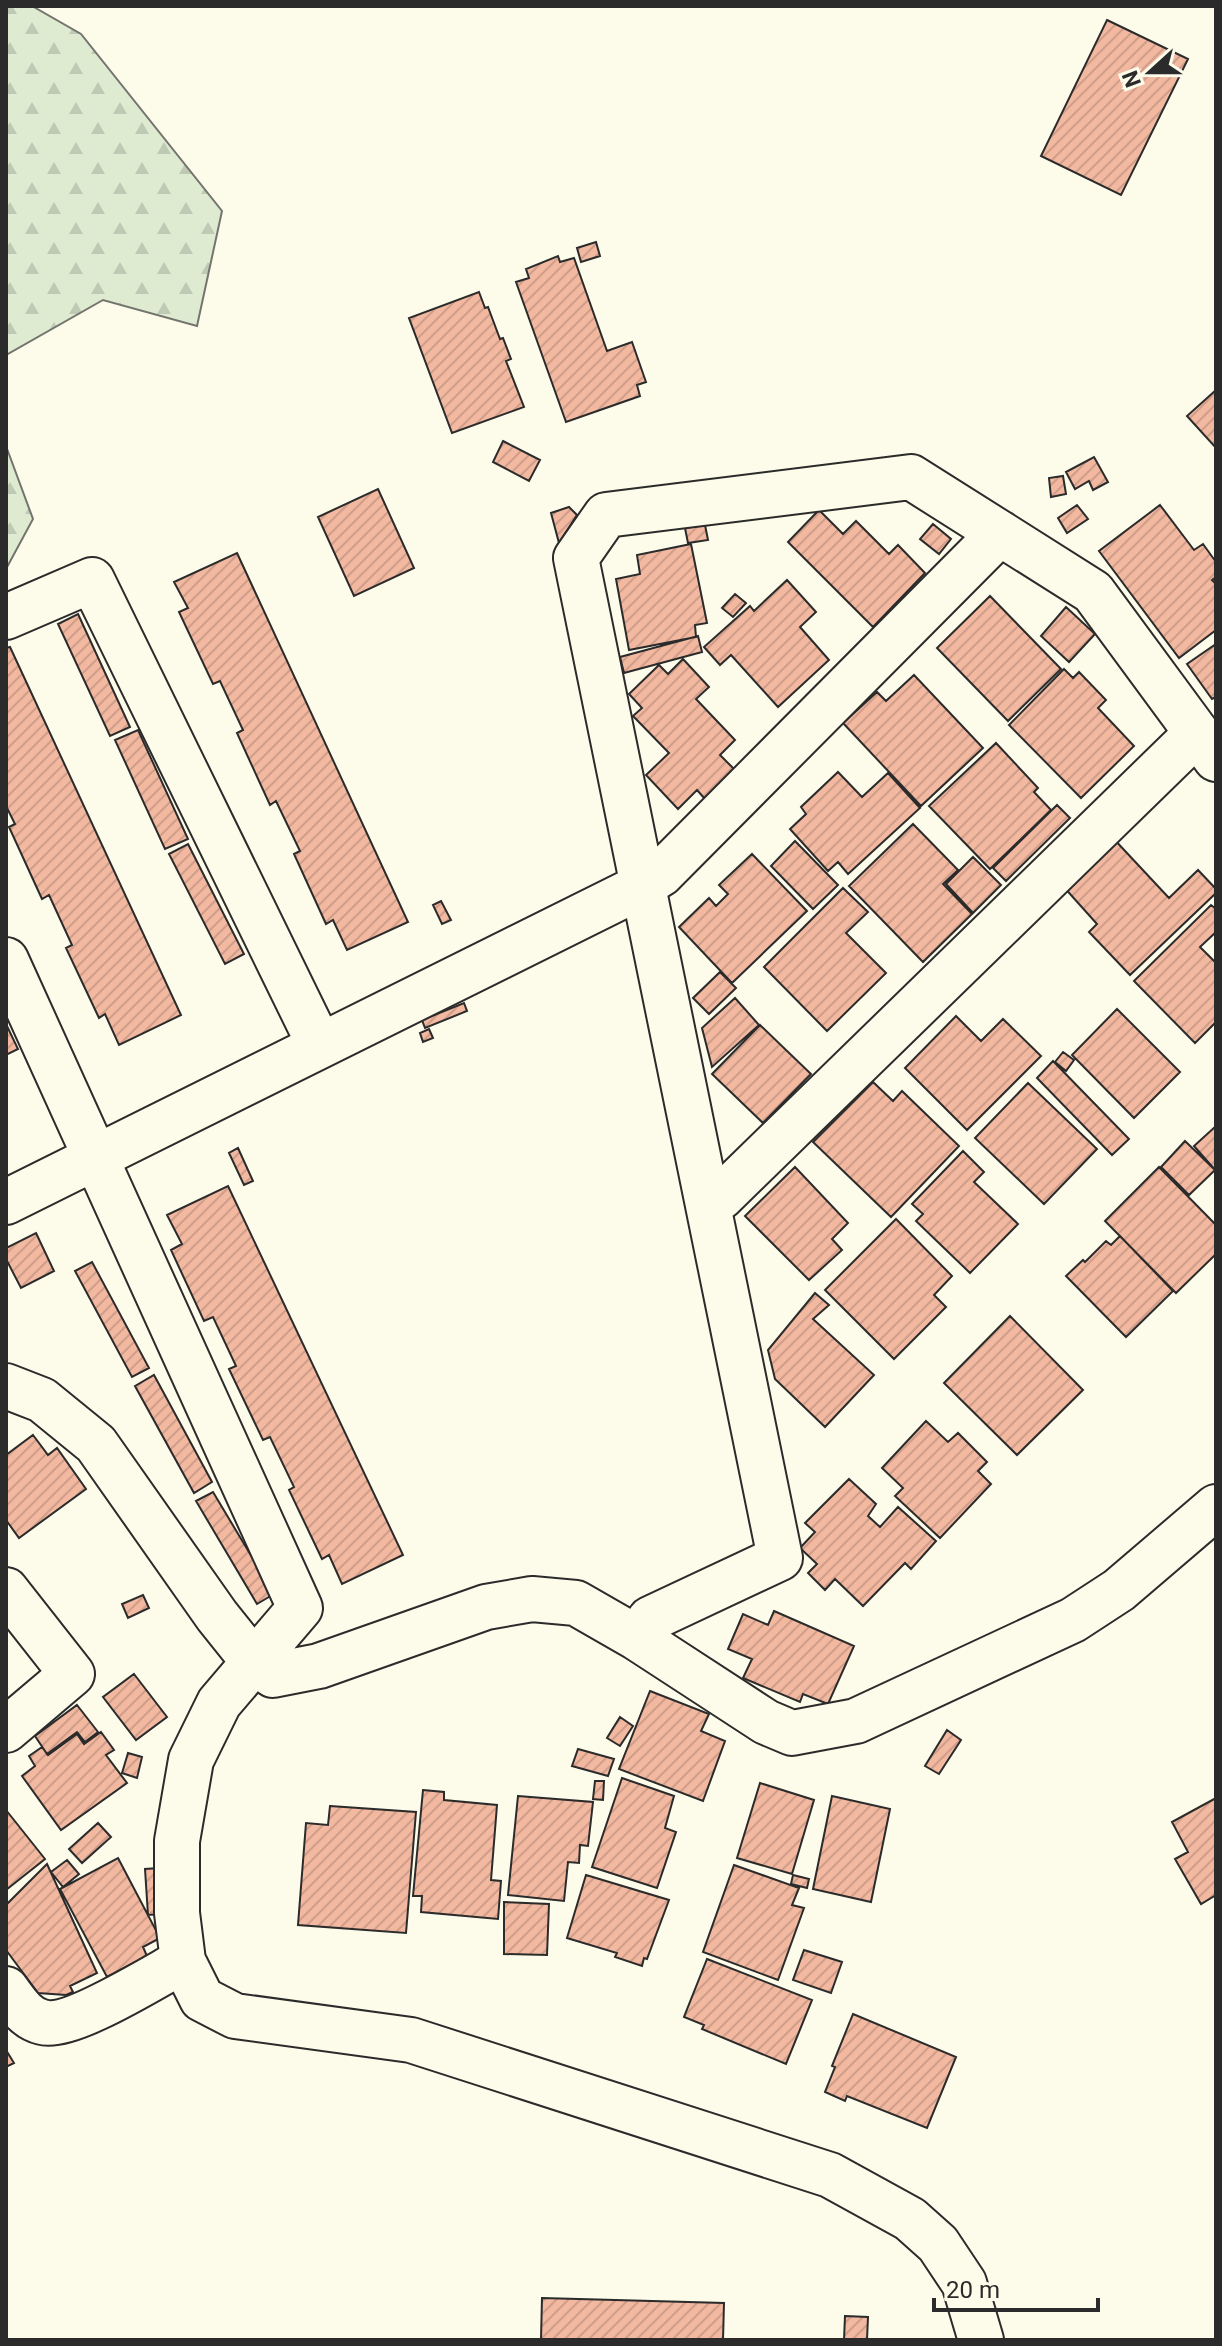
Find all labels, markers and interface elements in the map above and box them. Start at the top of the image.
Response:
north arrow [1110,32,1190,112]
text: N [1117,67,1146,91]
scale bar [934,2262,1098,2312]
text: 20 m [946,2276,1000,2304]

